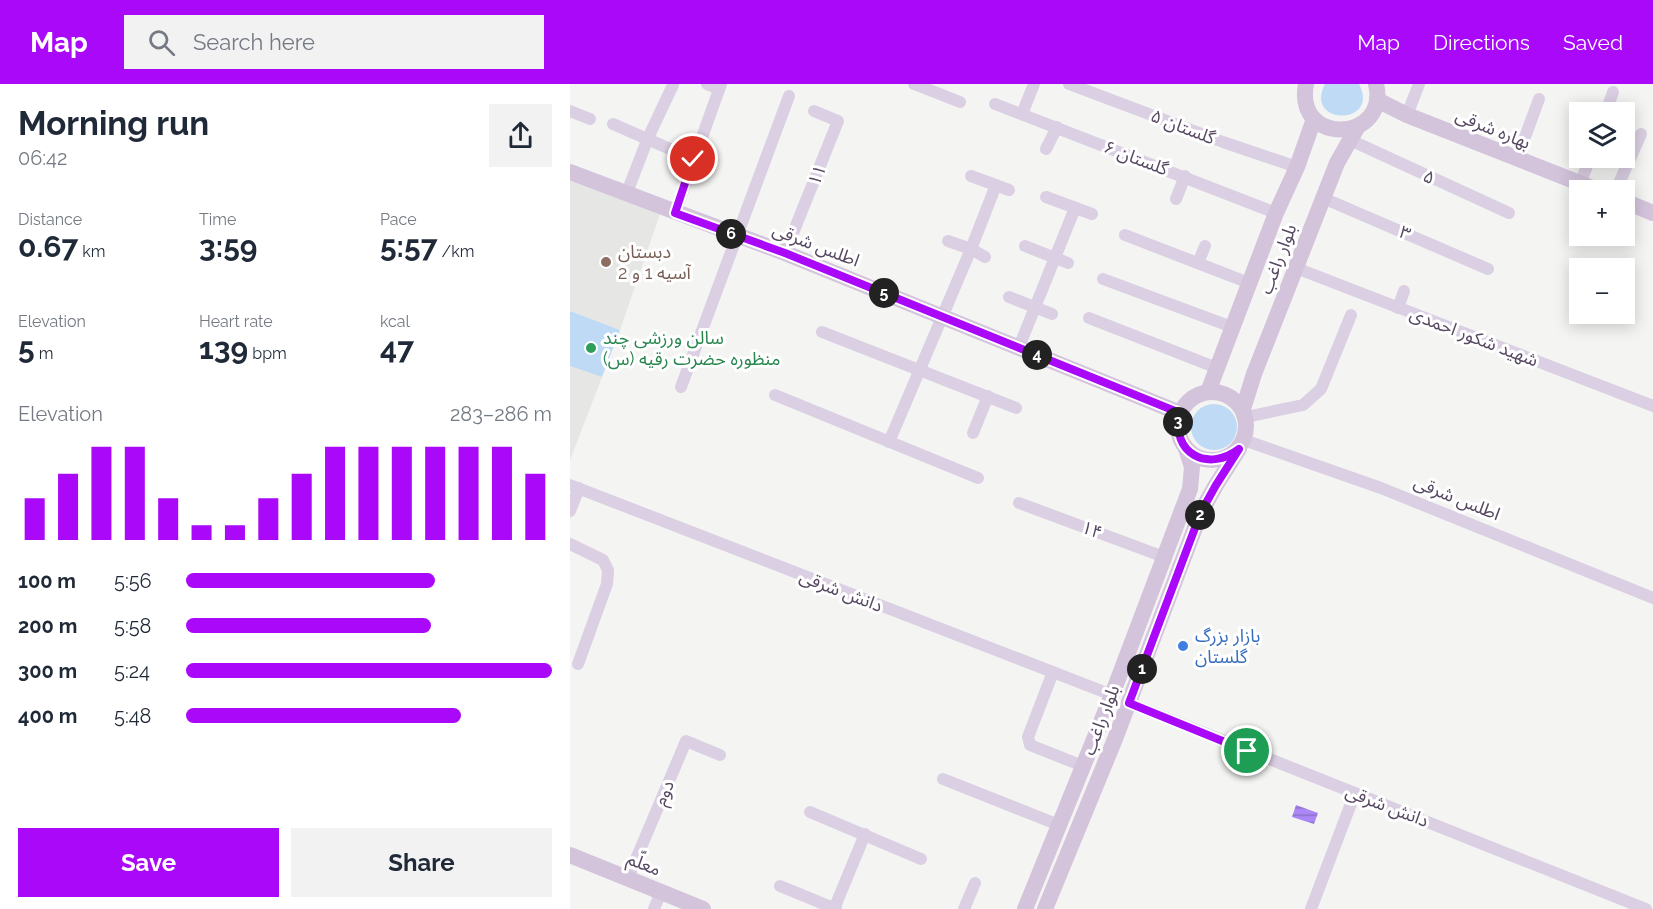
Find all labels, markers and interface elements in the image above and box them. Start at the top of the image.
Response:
search box [124,15,544,69]
text: Map [30,26,88,59]
icon: search [145,26,178,59]
text: Search here [193,29,315,55]
text: Map [1357,30,1400,55]
text: Directions [1433,30,1530,55]
text: Saved [1563,30,1623,55]
map controls [1569,102,1635,324]
button: layers [1569,102,1635,168]
text: Morning run [18,104,209,143]
button: share [489,104,552,167]
street label: بهاره شرقی [1452,104,1534,154]
street label: گلستان ۵ [1148,105,1219,150]
pin [667,133,718,184]
street label: گلستان ۶ [1101,136,1172,181]
icon: check [676,142,709,175]
text: 06:42 [18,146,67,170]
street label: ۱۱ [803,161,830,188]
street label: ۵ [1420,165,1438,188]
button: + [1569,180,1635,246]
text: Distance [18,210,82,229]
text: Time [199,210,236,229]
text: Pace [380,210,417,229]
street label: اطلس شرقی [769,218,863,272]
pin: 6 [716,219,746,249]
street label: بلوار راغب [1255,221,1301,297]
street label: ۳ [1396,221,1414,244]
text: 6 [726,224,736,243]
text: 0.67 [18,229,78,264]
text: 3:59 [199,229,257,264]
text: 5:57 [380,229,437,264]
place label: دبستان آسیه 1 و 2 [618,241,691,283]
text: km [78,242,105,261]
text: /km [437,242,474,261]
marker: دبستان آسیه 1 و 2 [599,255,613,269]
button: − [1569,258,1635,324]
pin: 5 [869,278,899,308]
text: 5 [880,283,888,302]
street label: شهید شکور احمدی [1407,302,1541,372]
text: Elevation [18,312,86,331]
text: Heart rate [199,312,273,331]
text: kcal [380,312,410,331]
place label: سالن ورزشی چند منظوره حضرت رقیه (س) [603,327,781,370]
text: 5 [18,331,35,366]
text: 139 [199,331,248,366]
text: 47 [380,331,414,366]
pin: 4 [1022,340,1052,370]
marker: سالن ورزشی چند منظوره حضرت رقیه (س) [584,341,598,355]
text: m [35,344,53,363]
text: bpm [248,344,287,363]
text: 4 [1032,345,1042,364]
text: Elevation [18,402,103,426]
text: 283–286 m [450,402,552,426]
pin: 3 [1163,407,1193,437]
text: 3 [1174,412,1182,431]
street label: اطلس شرقی [1411,471,1503,525]
pin: 2 [1185,500,1215,530]
text: 2 [1195,505,1205,524]
street label: ۱۴ [1079,516,1106,543]
street label: دانش شرقی [796,565,886,617]
text: 100 m [18,569,76,593]
text: 5:56 [114,569,152,593]
text: 200 m [18,614,77,638]
text: 5:58 [114,614,151,638]
place label: بازار بزرگ گلستان [1195,625,1260,668]
marker: بازار بزرگ گلستان [1176,639,1190,653]
pin: 1 [1127,654,1157,684]
text: 300 m [18,659,77,683]
text: 5:24 [114,659,150,683]
text: 1 [1138,659,1146,678]
street label: بلوار راغب [1078,682,1124,758]
text: 400 m [18,704,77,728]
text: 5:48 [114,704,151,728]
pin [1221,725,1272,776]
icon: arrive [1230,734,1263,767]
street label: دوم [649,777,682,810]
street label: دانش شرقی [1342,780,1432,832]
button: Save [18,828,279,897]
button: Share [291,828,552,897]
street label: معلّم [623,844,665,882]

